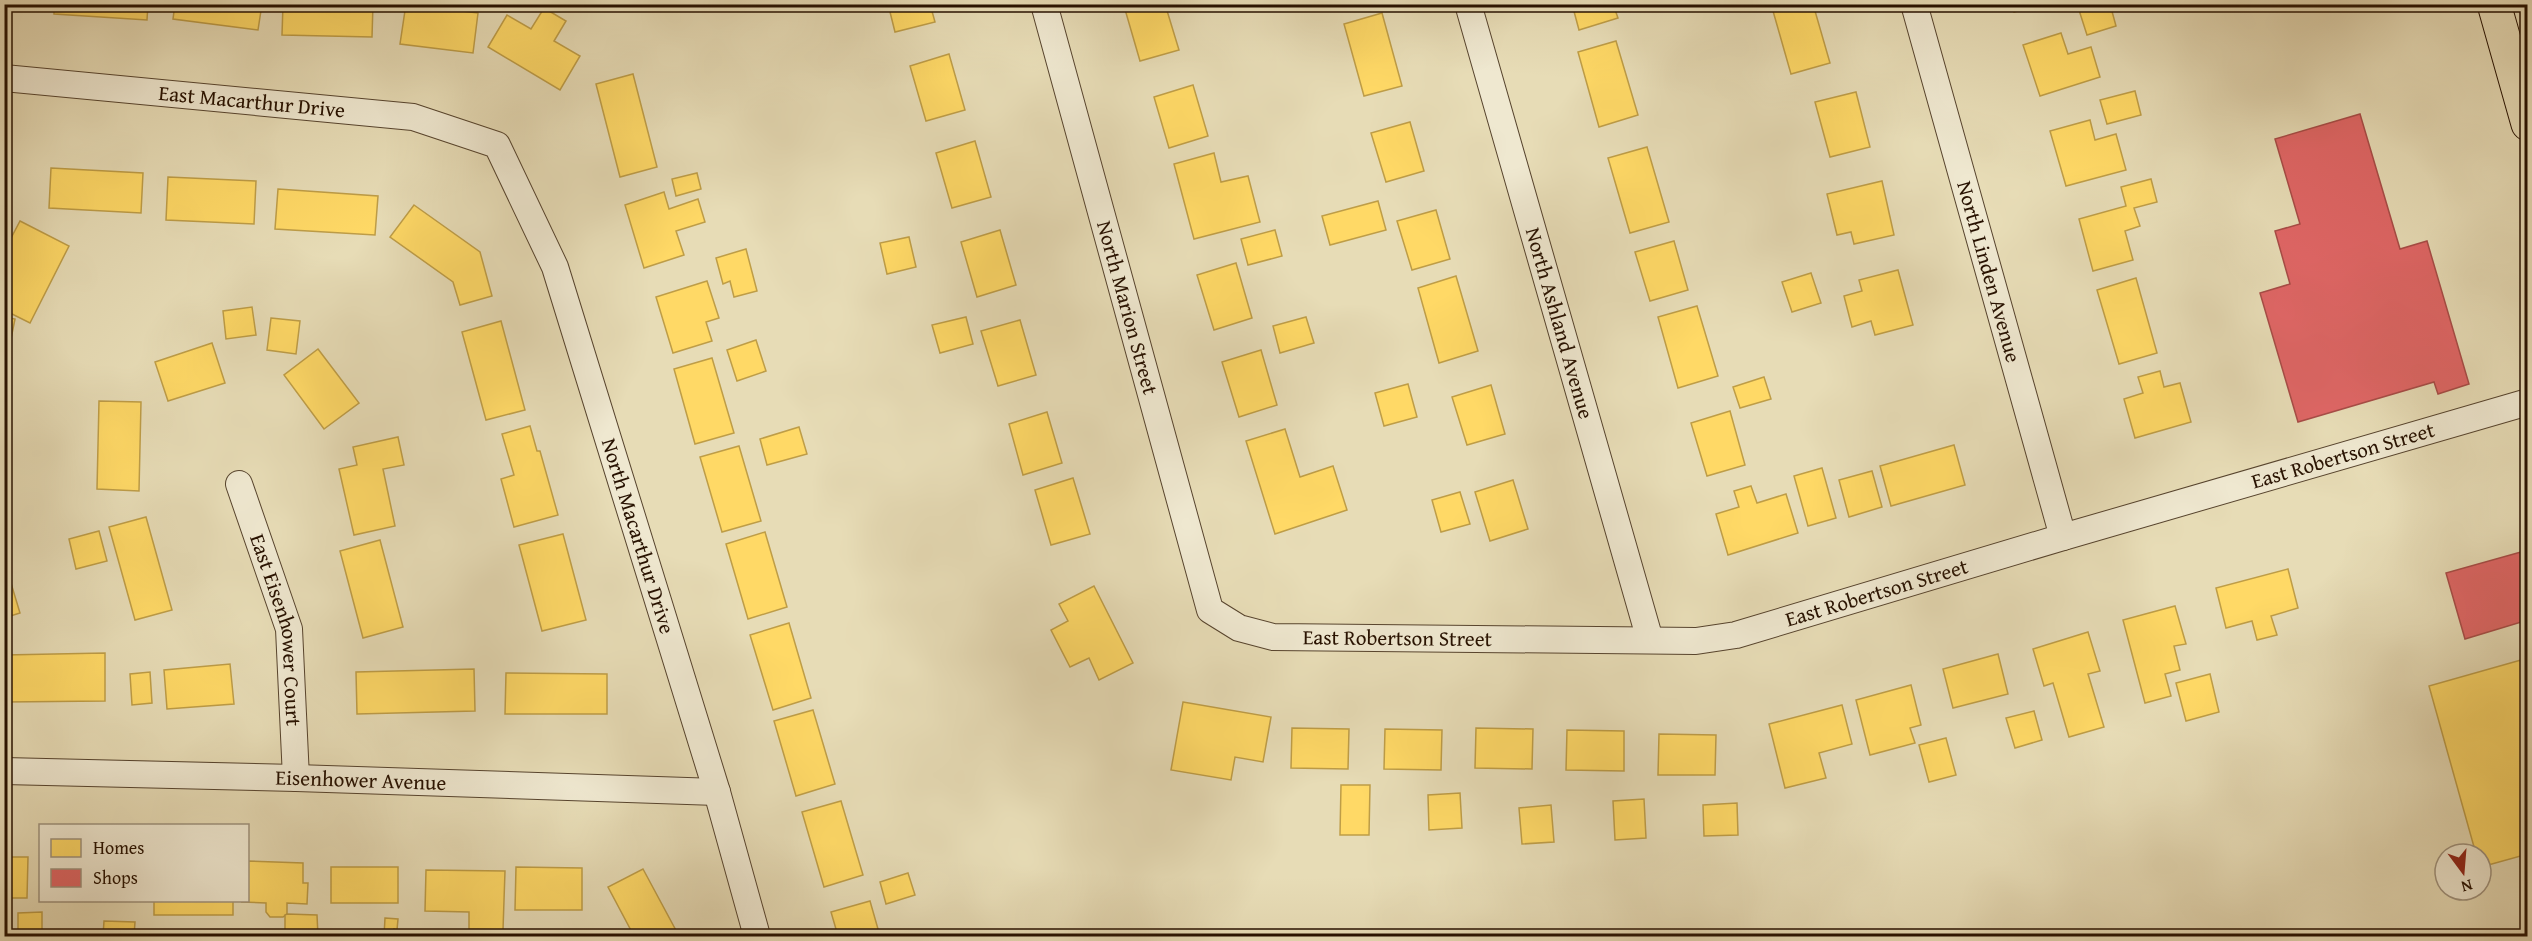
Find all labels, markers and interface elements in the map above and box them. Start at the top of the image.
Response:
street label: East Macarthur Drive [157,77,347,125]
street label: North Linden Avenue [1949,177,2029,366]
street label: North Marion Street [1089,217,1166,399]
street label: North Ashland Avenue [1518,224,1602,423]
street label: East Robertson Street [2248,414,2439,497]
street label: North Macarthur Drive [594,434,683,638]
street label: East Eisenhower Court [242,529,310,727]
street label: East Robertson Street [1781,550,1972,634]
street label: East Robertson Street [1303,621,1493,654]
street label: Eisenhower Avenue [275,762,447,798]
legend [39,824,249,902]
text: Homes [93,834,144,861]
north arrow [2433,842,2493,902]
text: Shops [93,864,138,891]
text: N [2458,873,2476,900]

